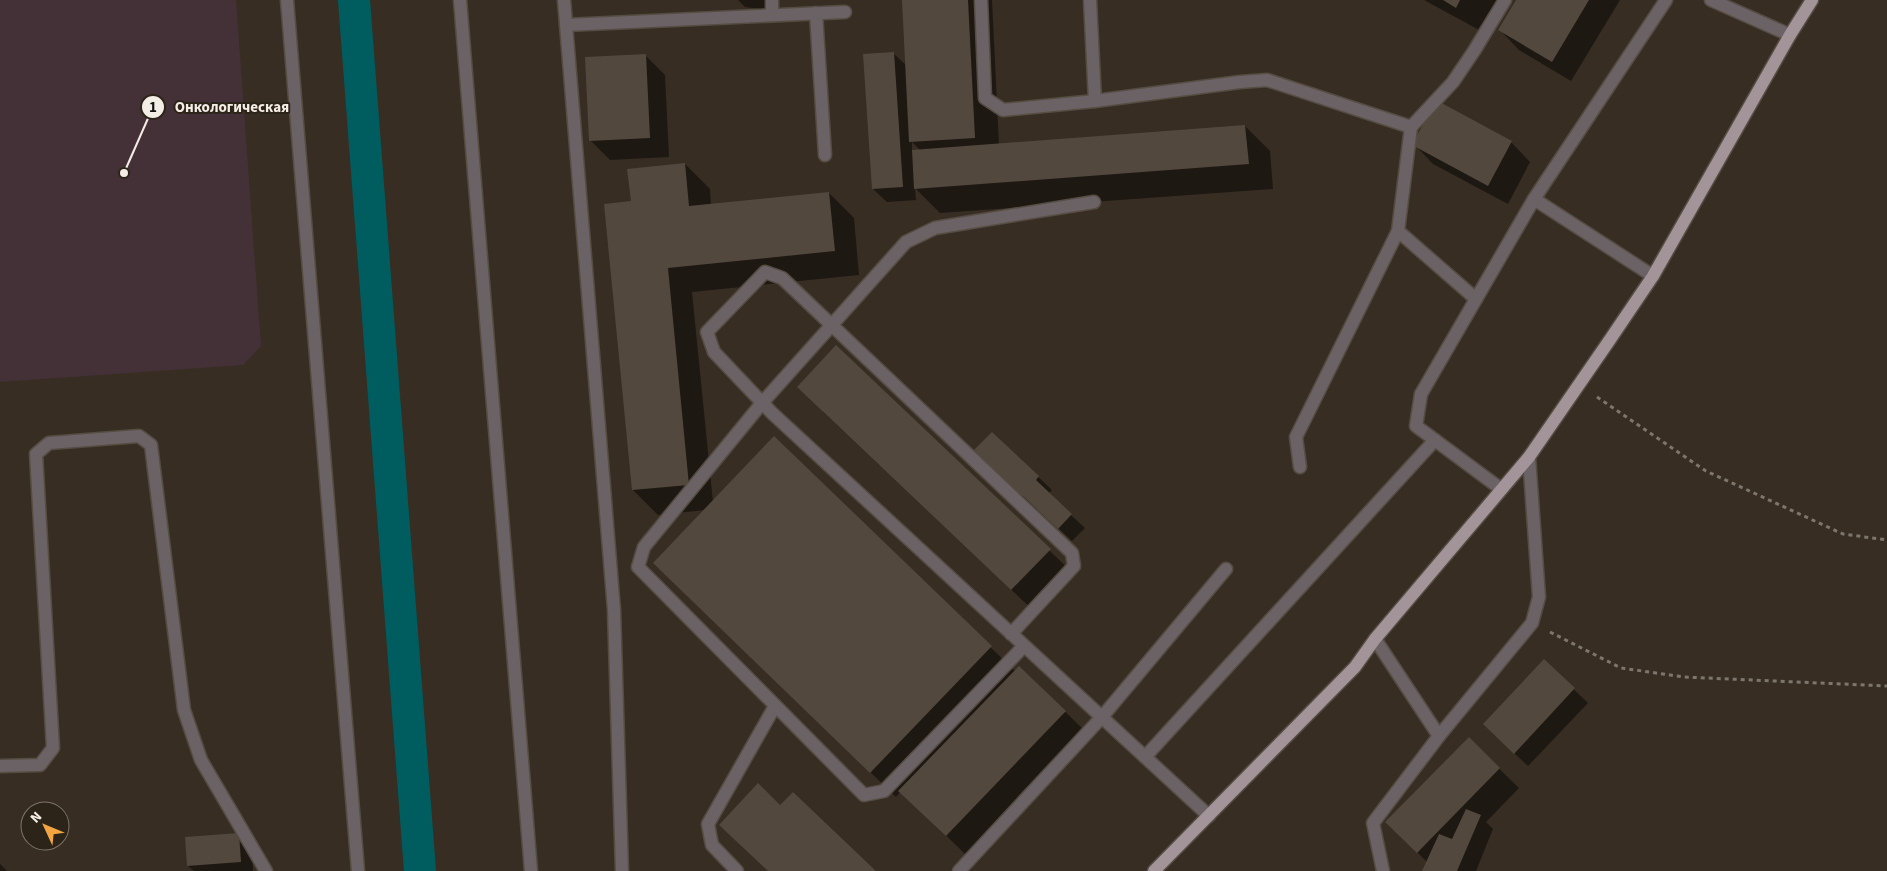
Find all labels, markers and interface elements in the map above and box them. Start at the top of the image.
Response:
callout: Онкологическая [140,92,299,122]
text: 1 [149,97,157,118]
text: Онкологическая [175,97,289,118]
north arrow [20,801,70,851]
text: N [26,807,47,828]

